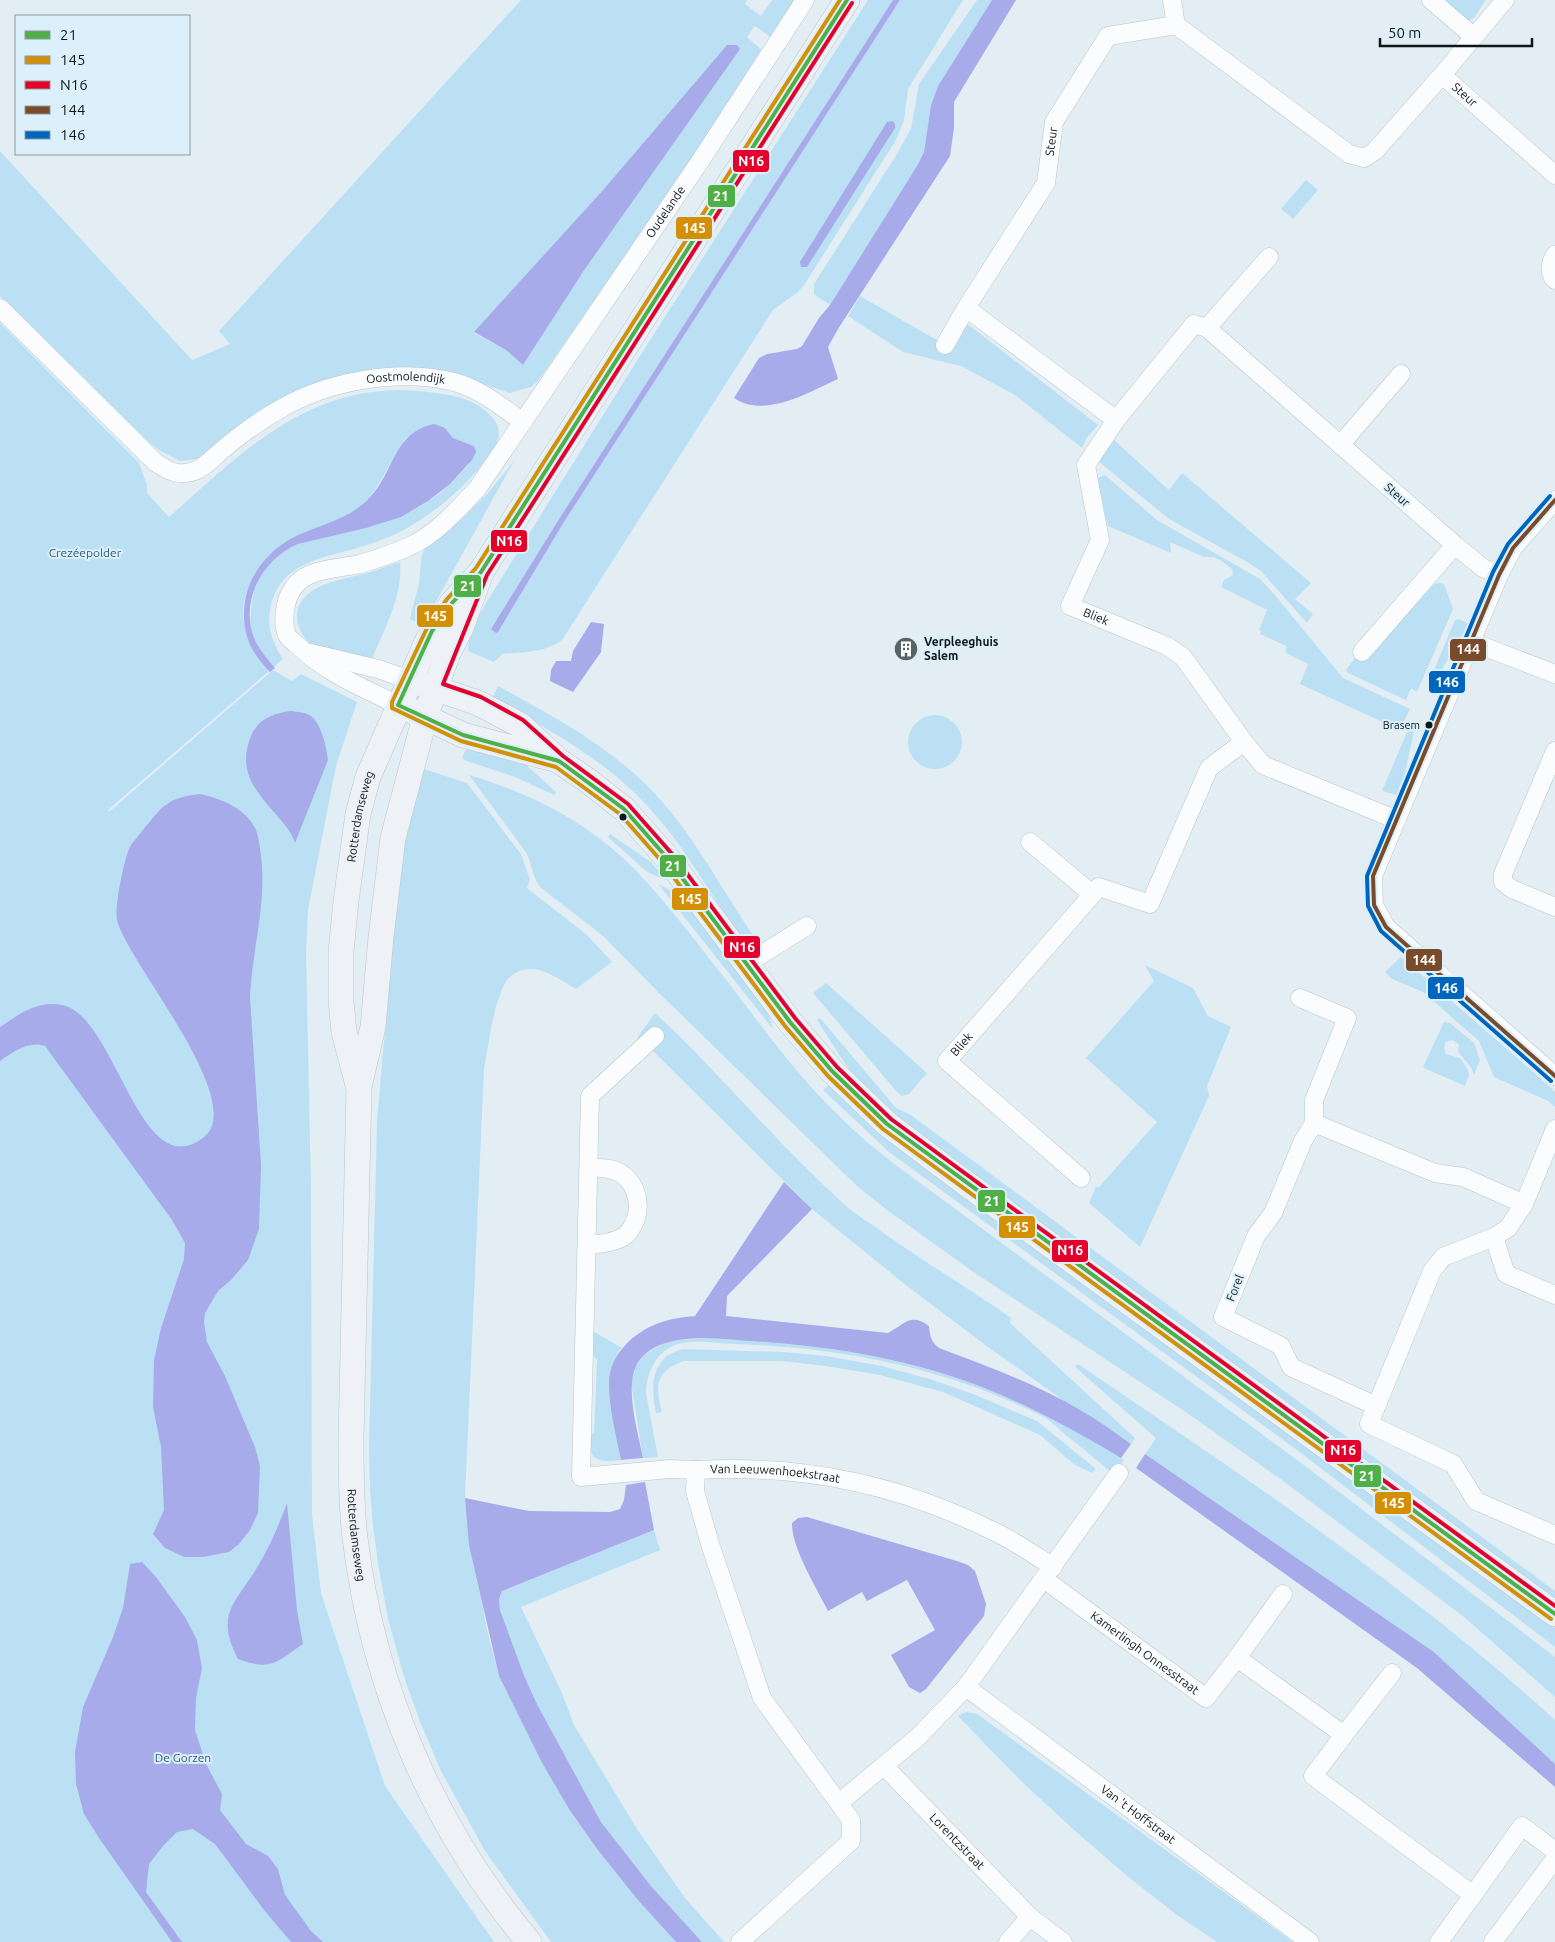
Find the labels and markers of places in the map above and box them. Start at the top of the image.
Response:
place label: Verpleeghuis Salem [924,635,999,662]
building icon: Verpleeghuis Salem [893,636,919,662]
place label: Brasem [1383,719,1420,731]
marker: Brasem [1424,720,1434,730]
unlabelled marker [618,812,628,822]

